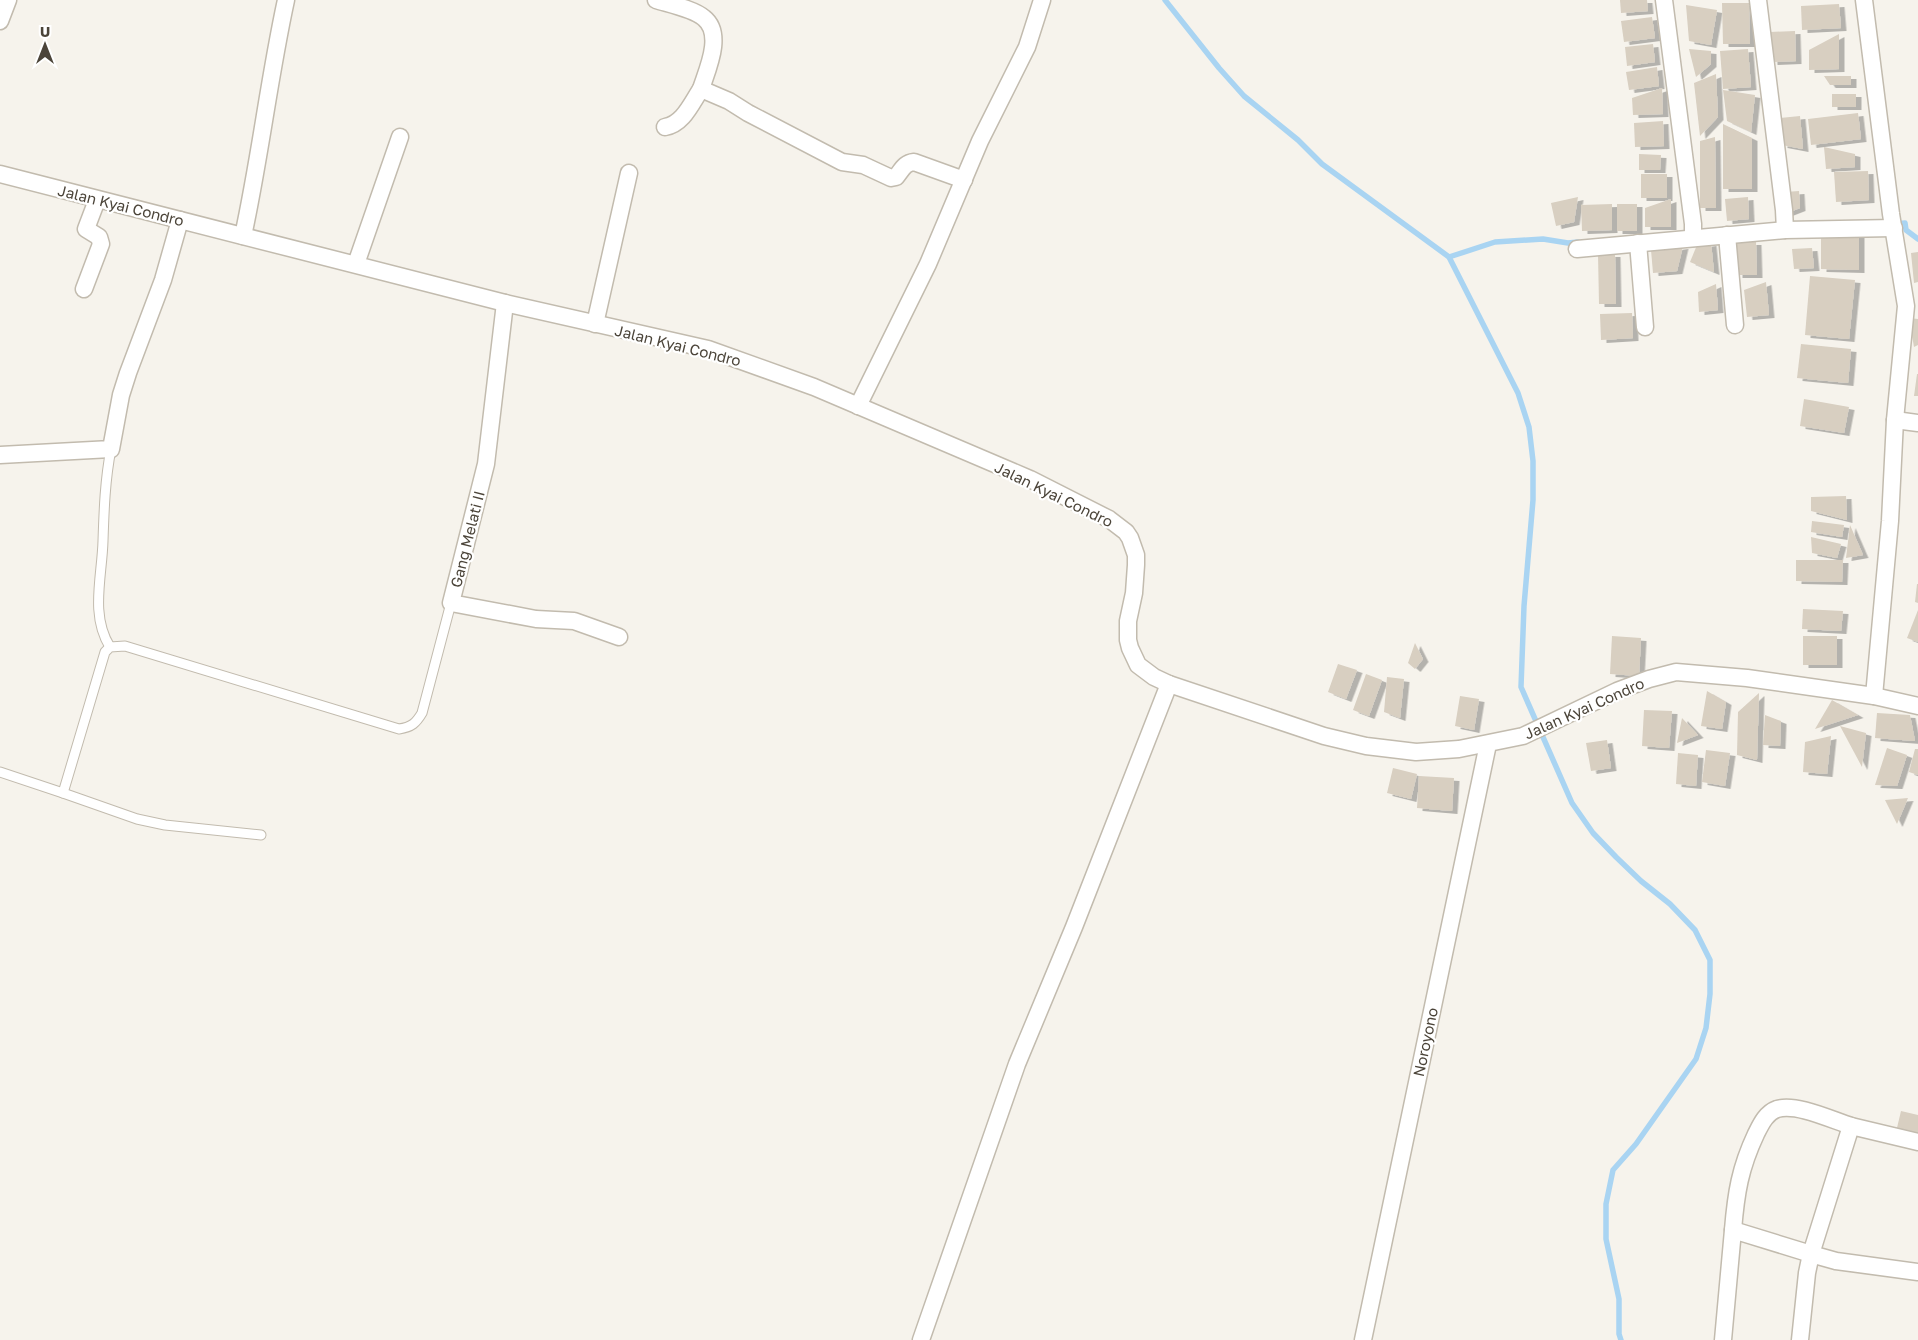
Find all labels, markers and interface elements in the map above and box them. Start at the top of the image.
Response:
north arrow [20,20,70,70]
text: U [40,23,50,40]
street label: Jalan Kyai Condro [56,181,186,229]
street label: Jalan Kyai Condro [613,321,743,369]
street label: Jalan Kyai Condro [992,458,1116,530]
street label: Gang Melati II [446,489,488,589]
street label: Jalan Kyai Condro [1521,673,1647,743]
street label: Noroyono [1409,1006,1441,1078]

